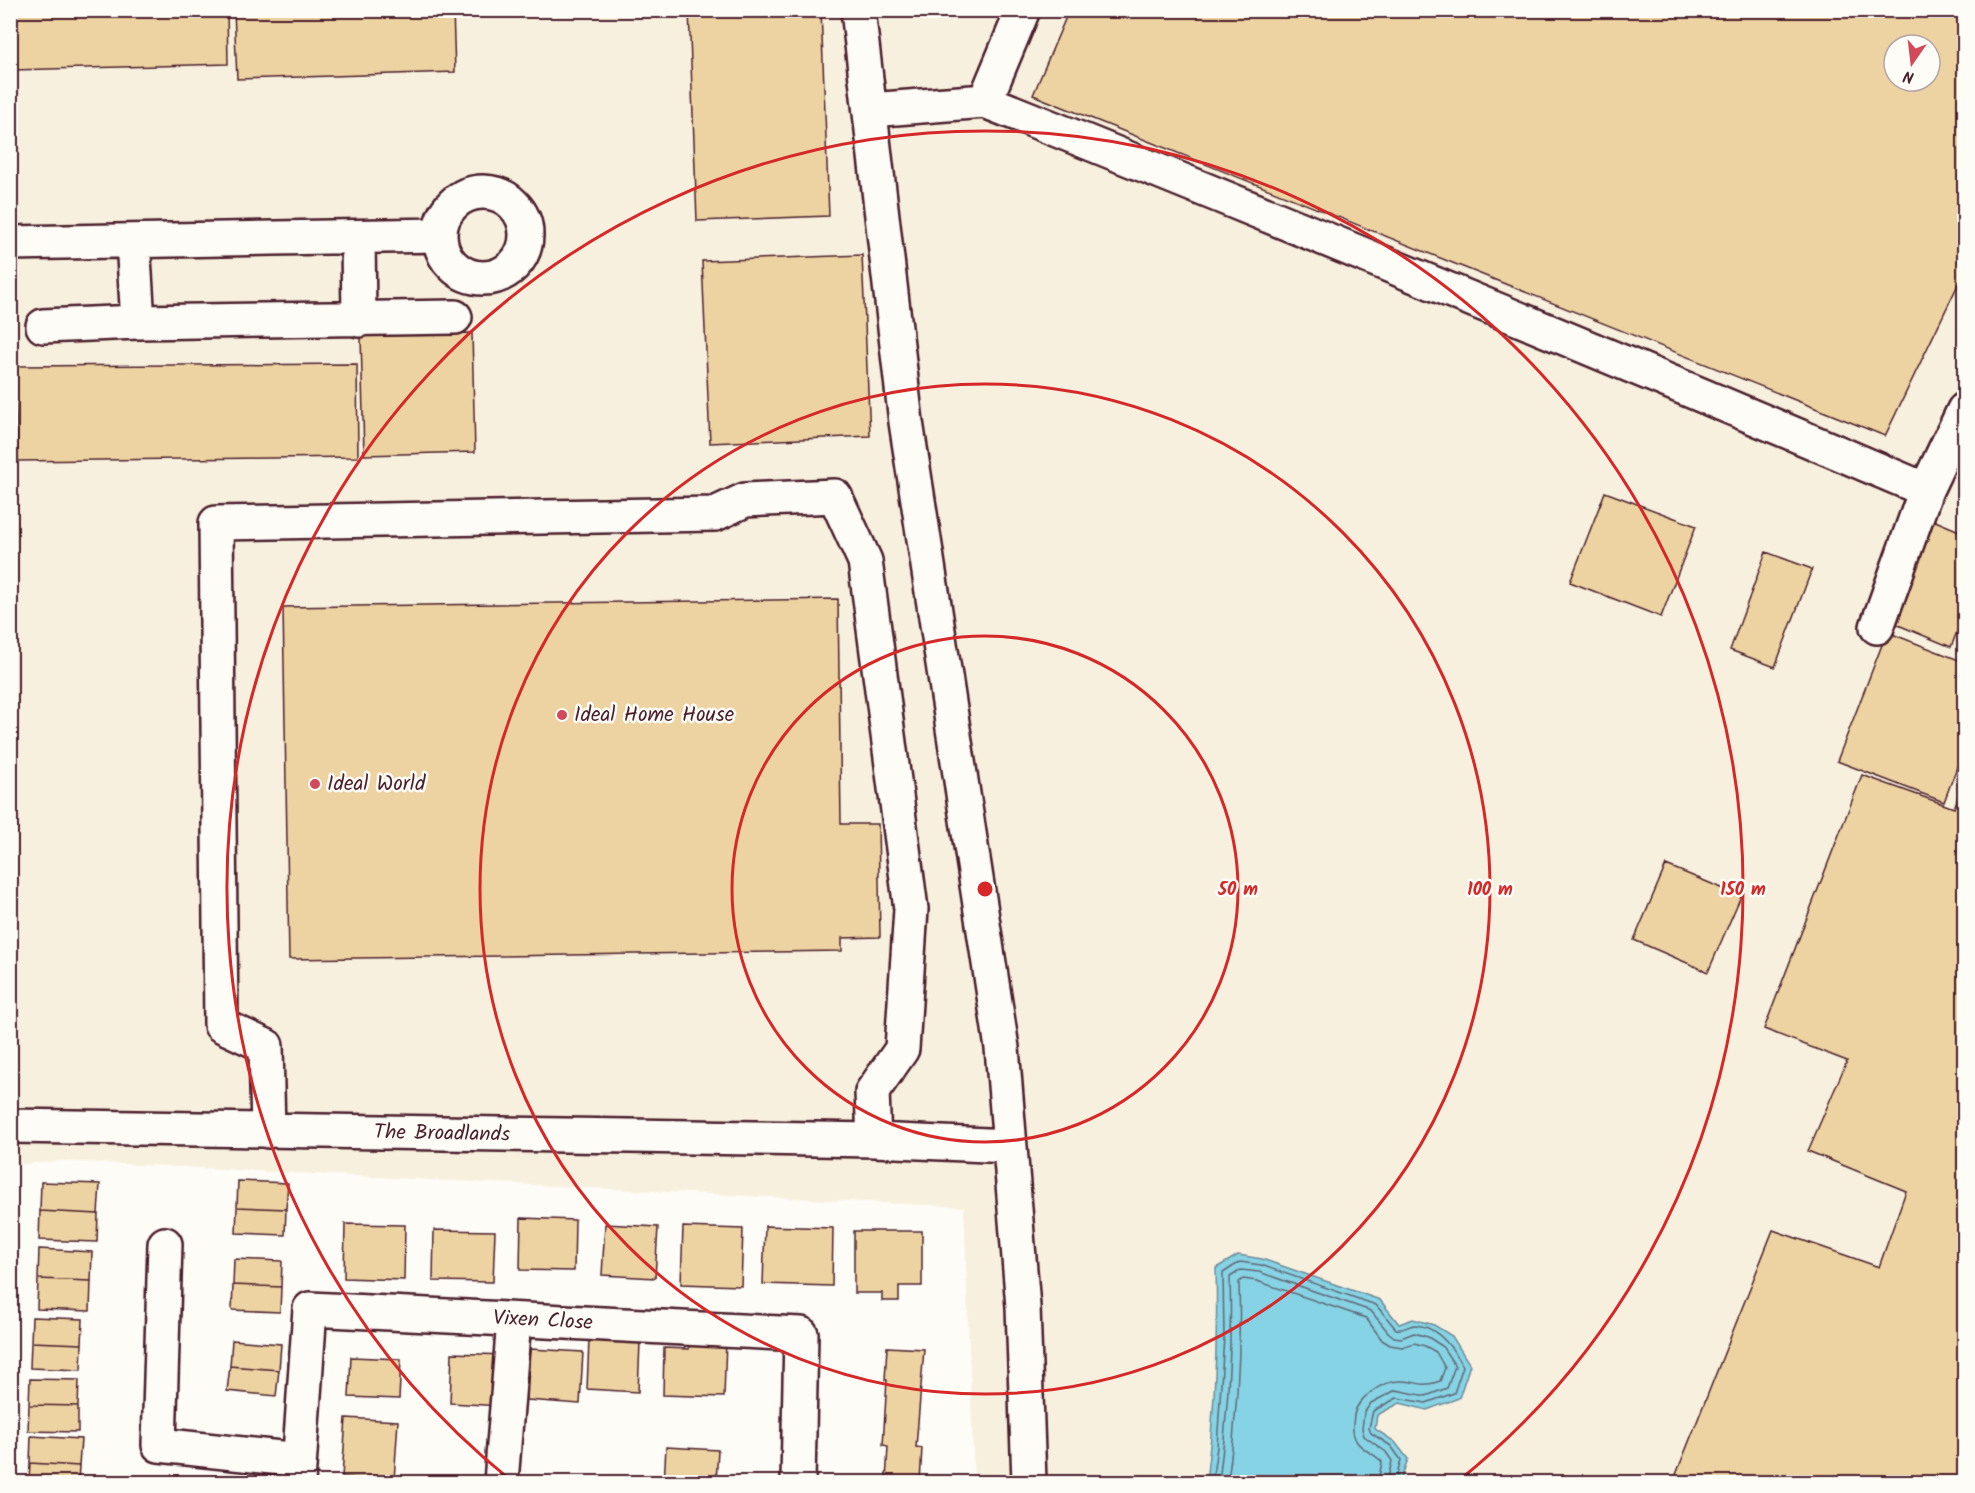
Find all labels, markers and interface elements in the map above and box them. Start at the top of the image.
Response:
north arrow [1882,33,1942,93]
text: N [1901,63,1917,89]
place label: Ideal Home House [574,699,735,732]
marker: Ideal Home House [555,708,569,722]
place label: Ideal World [327,768,426,801]
marker: Ideal World [308,777,322,791]
text: 50 m [1217,876,1258,905]
text: 100 m [1467,876,1513,905]
text: 150 m [1720,876,1766,905]
centre of rings [975,879,995,899]
street label: The Broadlands [374,1116,510,1152]
street label: Vixen Close [492,1302,594,1340]

